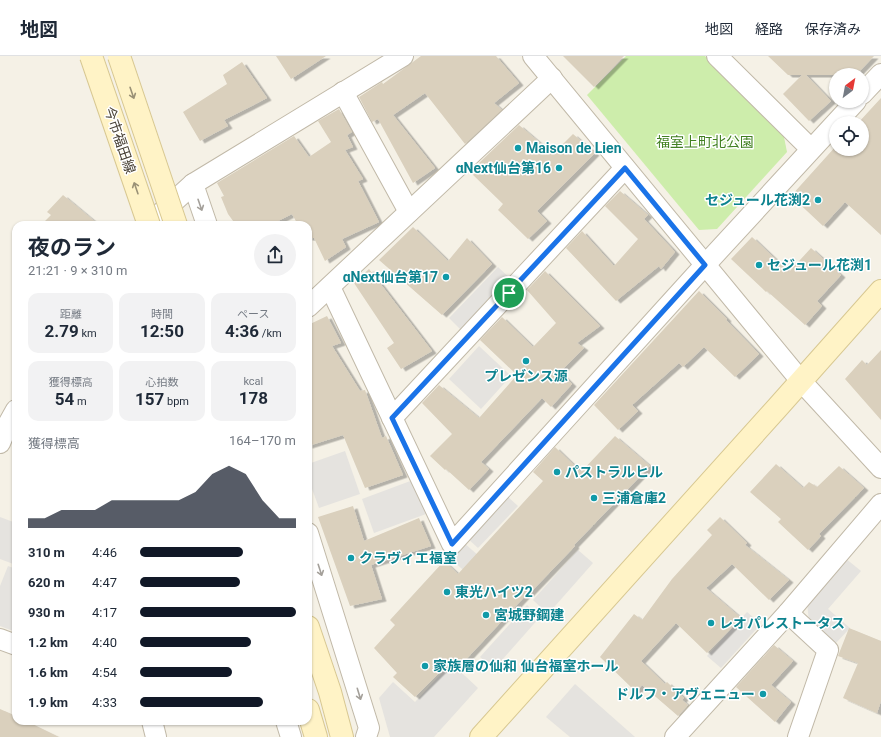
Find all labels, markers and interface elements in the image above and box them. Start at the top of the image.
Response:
text: 地図 [20,18,58,41]
text: 地図 [705,21,733,37]
text: 経路 [755,21,783,37]
text: 保存済み [805,21,861,37]
north arrow [829,68,869,108]
map controls [829,68,869,156]
one-way arrow [128,87,136,99]
street label: 今市福田線 [101,104,139,176]
button: locate [829,116,869,156]
park label: 福室上町北公園 [656,134,754,150]
place label: Maison de Lien [526,140,622,156]
marker: Maison de Lien [513,143,523,153]
place label: αNext仙台第16 [456,160,551,176]
marker: αNext仙台第16 [554,163,564,173]
one-way arrow [132,182,140,194]
place label: セジュール花渕2 [705,192,810,208]
marker: セジュール花渕2 [813,195,823,205]
one-way arrow [197,198,204,211]
button: share [254,234,296,276]
text: 夜のラン [28,235,116,260]
place label: セジュール花渕1 [767,257,872,273]
marker: セジュール花渕1 [754,260,764,270]
text: 21:21 · 9 × 310 m [28,263,127,278]
place label: αNext仙台第17 [343,269,438,285]
marker: αNext仙台第17 [441,272,451,282]
pin [492,276,526,310]
icon: arrive [498,282,520,304]
text: 距離 [60,308,82,321]
text: 時間 [151,308,173,321]
text: ペース [237,308,270,321]
text: 2.79 [45,321,79,341]
text: 12:50 [140,321,184,341]
text: 4:36 [225,321,259,341]
text: km [79,327,97,340]
text: /km [259,327,282,340]
marker: プレゼンス源 [521,356,531,366]
place label: プレゼンス源 [484,368,568,384]
text: kcal [243,375,263,388]
text: 獲得標高 [49,376,93,389]
text: 心拍数 [145,376,178,389]
text: 178 [239,388,268,408]
text: 54 [55,389,74,409]
text: 157 [135,389,164,409]
text: m [74,395,87,408]
text: bpm [164,395,189,408]
text: 164–170 m [229,433,296,448]
text: 獲得標高 [28,436,80,451]
place label: パストラルヒル [565,464,663,480]
marker: パストラルヒル [552,467,562,477]
place label: 三浦倉庫2 [602,490,666,506]
marker: 三浦倉庫2 [589,493,599,503]
text: 310 m [28,545,65,560]
text: 4:46 [92,545,117,560]
place label: クラヴィエ福室 [359,550,457,566]
marker: クラヴィエ福室 [346,553,356,563]
one-way arrow [317,563,324,576]
text: 620 m [28,575,65,590]
text: 4:47 [92,575,117,590]
place label: 東光ハイツ2 [455,584,533,600]
marker: 東光ハイツ2 [442,587,452,597]
text: 930 m [28,605,65,620]
text: 4:17 [92,605,117,620]
place label: 宮城野鋼建 [494,607,564,623]
marker: 宮城野鋼建 [481,610,491,620]
place label: レオパレストータス [719,615,845,631]
marker: レオパレストータス [706,618,716,628]
text: 1.2 km [28,635,68,650]
text: 4:40 [92,635,117,650]
place label: 家族層の仙和 仙台福室ホール [433,658,618,674]
marker: 家族層の仙和 仙台福室ホール [420,661,430,671]
text: 1.6 km [28,665,68,680]
text: 4:54 [92,665,117,680]
place label: ドルフ・アヴェニュー [615,686,755,702]
one-way arrow [356,687,363,700]
marker: ドルフ・アヴェニュー [758,689,768,699]
text: 1.9 km [28,695,68,710]
text: 4:33 [92,695,117,710]

